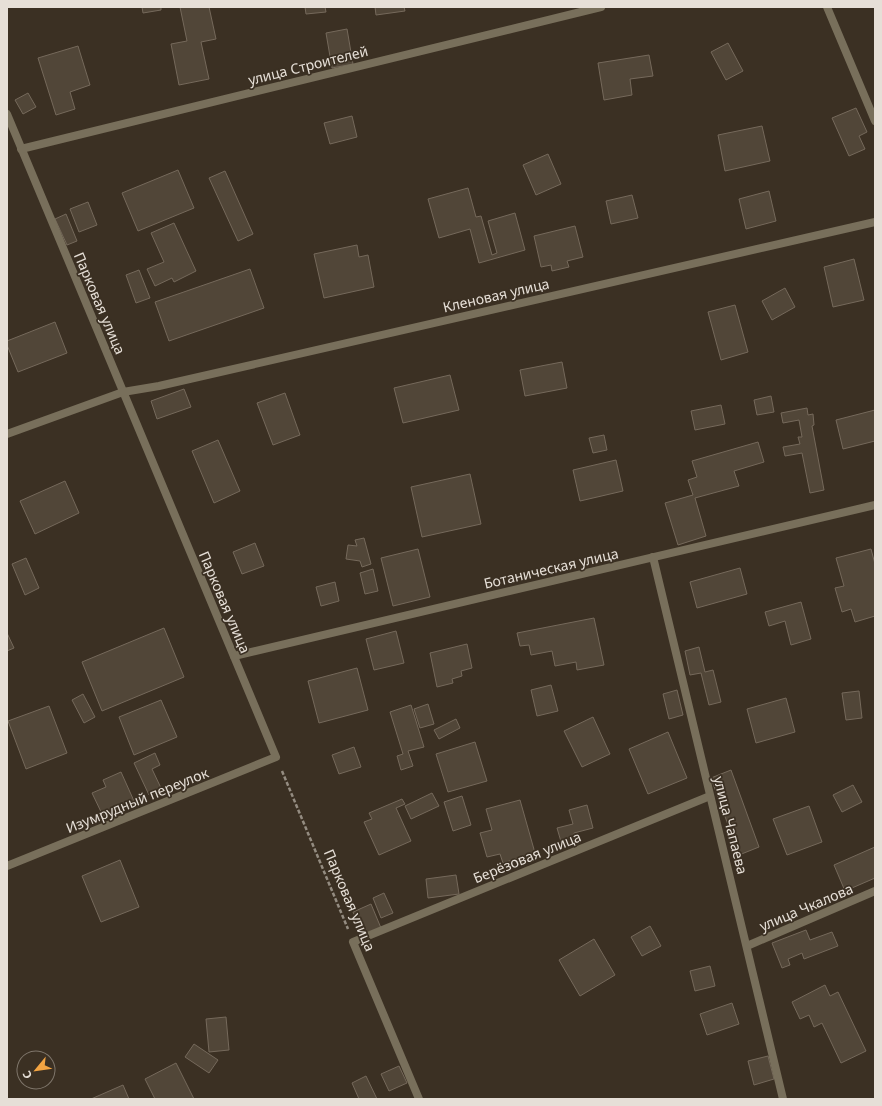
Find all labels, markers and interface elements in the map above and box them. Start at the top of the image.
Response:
street label: улица Строителей [246,41,370,89]
street label: Парковая улица [70,249,130,357]
street label: Кленовая улица [441,274,551,316]
street label: Ботаническая улица [482,543,620,593]
street label: Парковая улица [195,548,255,656]
street label: Изумрудный переулок [63,762,212,837]
street label: улица Чапаева [710,774,752,876]
street label: Берёзовая улица [470,827,584,887]
street label: Парковая улица [320,846,380,954]
street label: улица Чкалова [756,879,856,935]
north arrow [16,1050,56,1090]
text: С [19,1068,35,1082]

